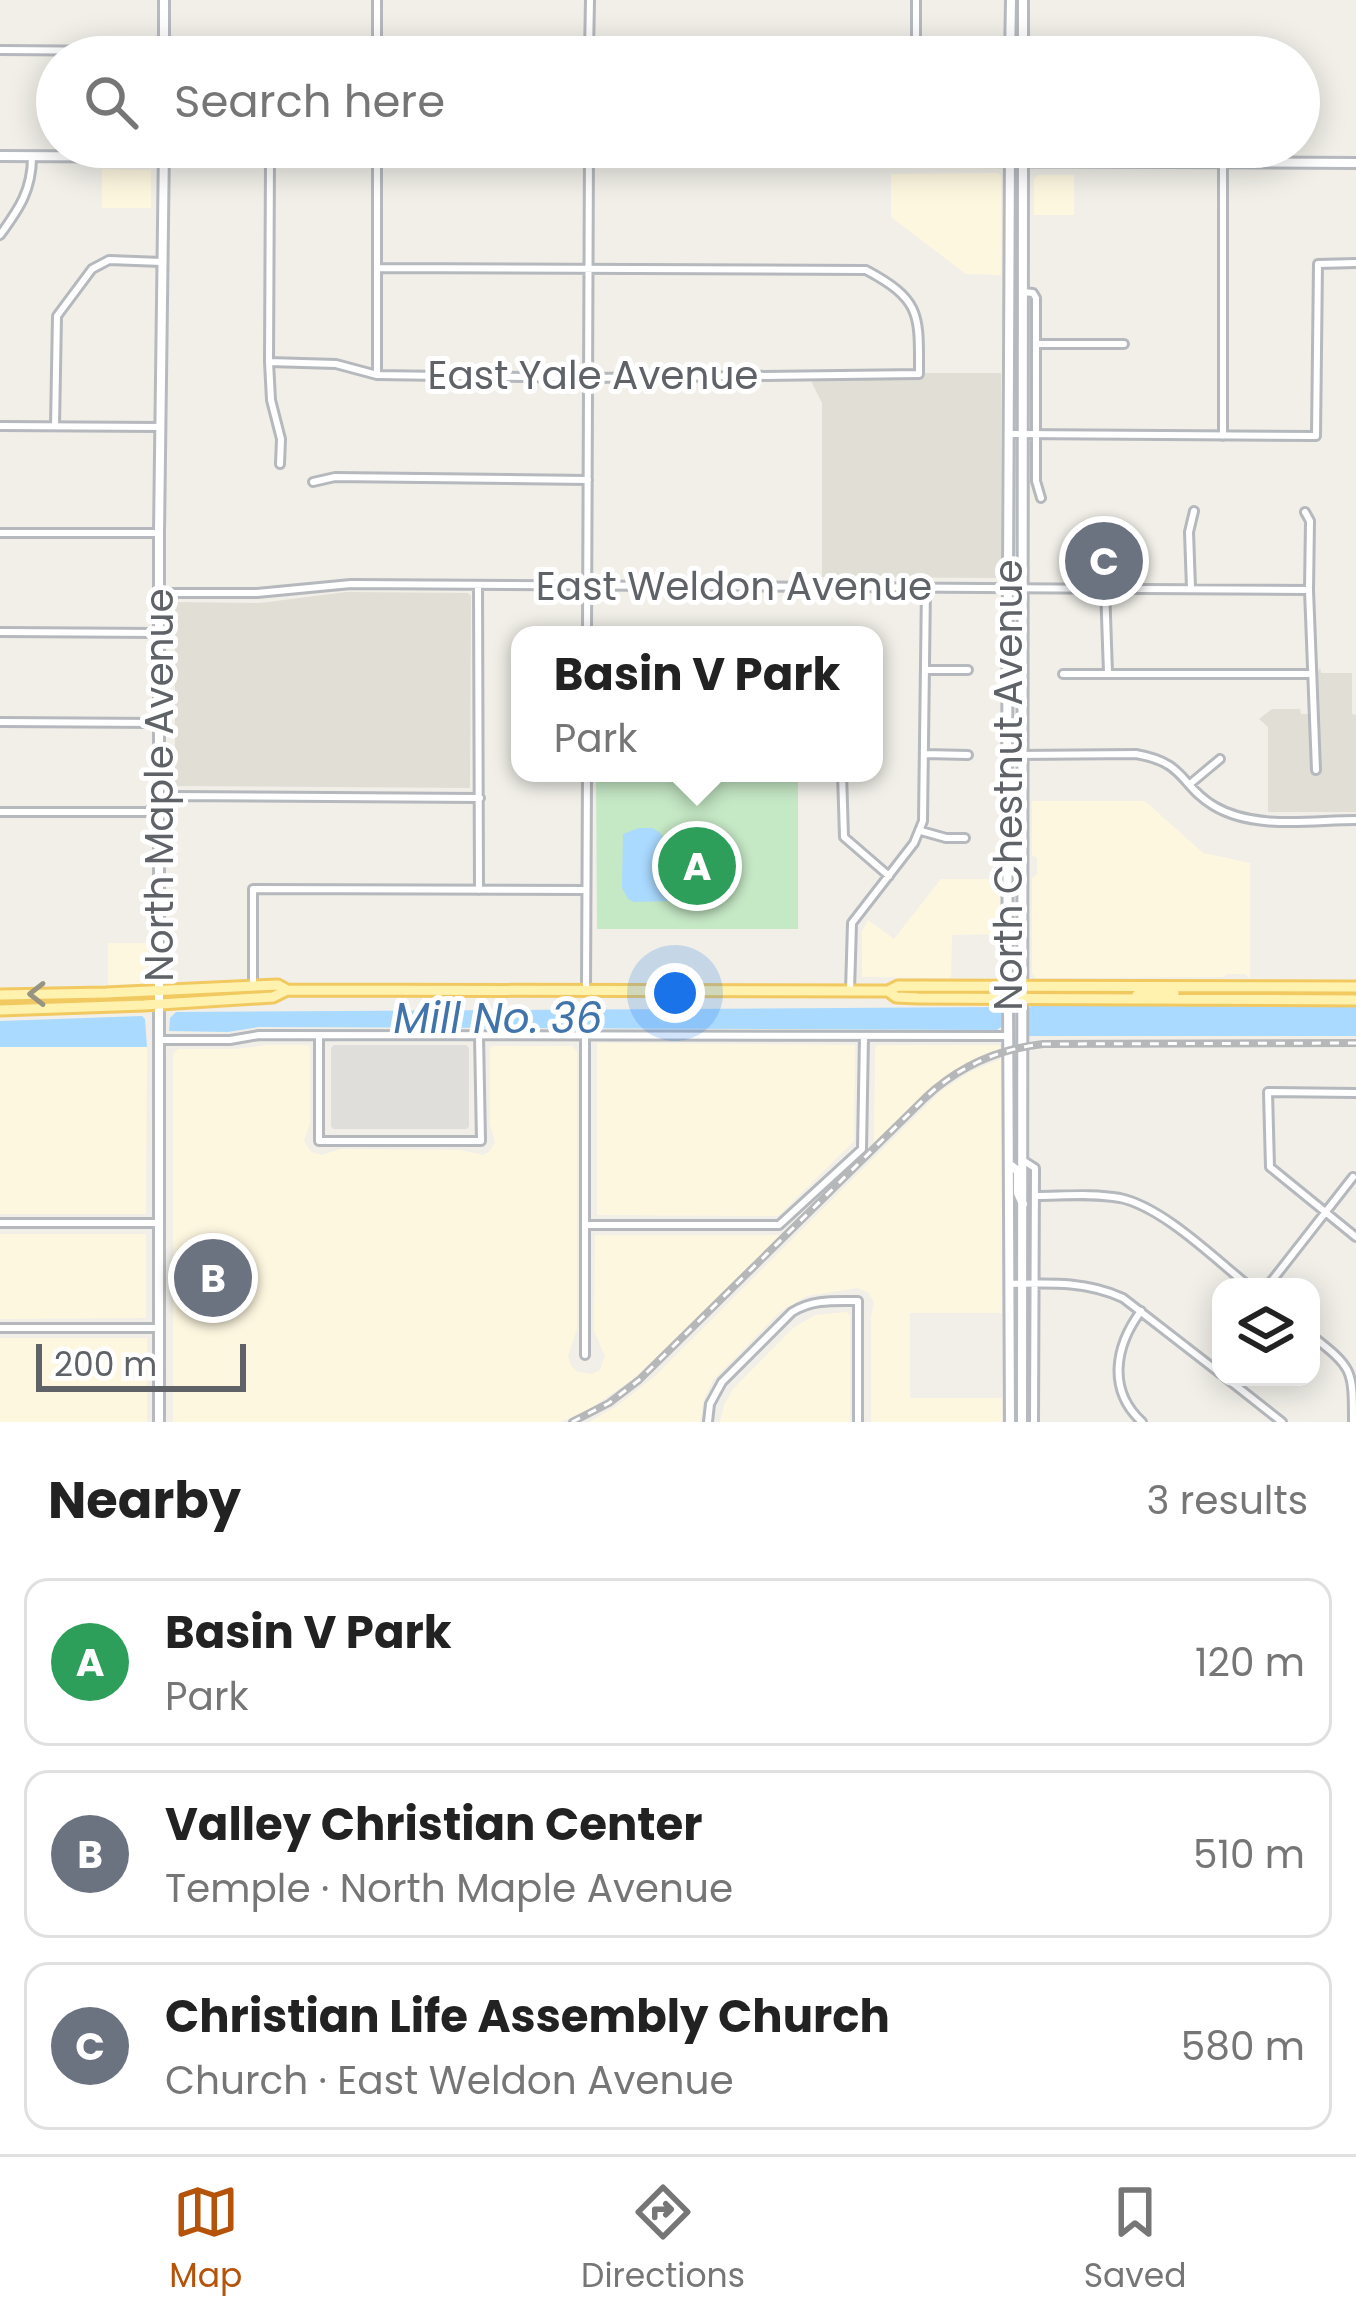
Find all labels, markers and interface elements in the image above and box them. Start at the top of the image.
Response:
search box [36,36,1320,168]
icon: search [78,69,144,135]
text: Search here [174,70,445,133]
street label: East Yale Avenue [427,348,759,403]
pin: C [1065,516,1143,606]
street label: East Weldon Avenue [536,559,932,614]
street label: North Chestnut Avenue [981,559,1036,1011]
street label: North Maple Avenue [132,588,187,982]
popup [511,626,883,782]
text: Basin V Park [554,643,840,706]
text: Park [554,711,637,766]
pin: A [658,821,736,911]
your location [645,963,705,1023]
one-way arrow [27,981,46,1007]
water label: Mill No. 36 [394,989,602,1048]
pin: B [174,1233,252,1323]
map controls [1212,1278,1320,1386]
button: layers [1212,1278,1320,1386]
scale bar [36,1338,246,1391]
text: 200 m [54,1341,157,1388]
text: Nearby [48,1464,241,1536]
text: 3 results [1146,1473,1308,1528]
text: Basin V Park [165,1601,452,1664]
text: A [76,1635,104,1690]
text: 120 m [1195,1635,1305,1690]
text: Park [165,1669,249,1724]
text: Valley Christian Center [165,1793,702,1856]
text: B [77,1827,103,1882]
text: 510 m [1193,1827,1305,1882]
text: Temple · North Maple Avenue [165,1861,733,1916]
text: Christian Life Assembly Church [165,1985,890,2048]
text: C [75,2019,105,2074]
text: 580 m [1181,2019,1305,2074]
text: Church · East Weldon Avenue [165,2053,734,2108]
tab: Map [169,2179,242,2301]
tab: Directions [581,2179,745,2301]
tab: Saved [1084,2179,1187,2301]

